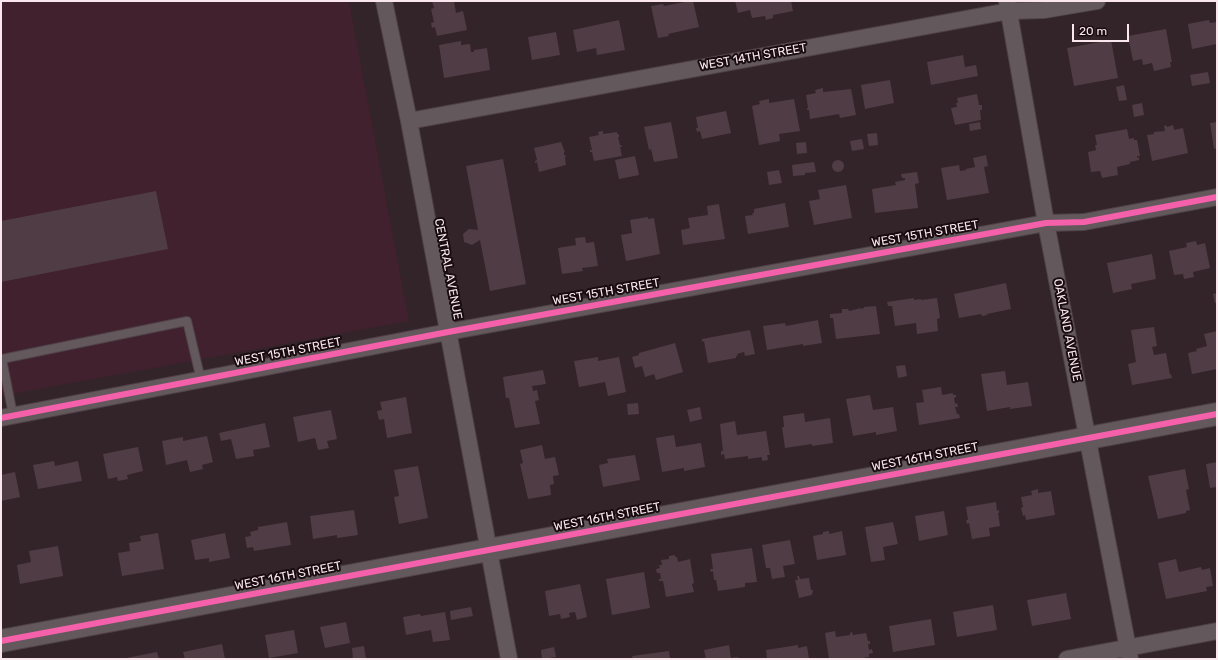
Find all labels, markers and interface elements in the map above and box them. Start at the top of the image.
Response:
scale bar [1074,16,1131,42]
text: 20 m [1079,24,1107,38]
street label: WEST 14TH STREET [698,40,808,74]
street label: CENTRAL AVENUE [431,217,465,321]
street label: WEST 15TH STREET [870,217,980,251]
street label: WEST 15TH STREET [551,275,661,309]
street label: OAKLAND AVENUE [1050,277,1084,383]
street label: WEST 15TH STREET [233,335,343,369]
street label: WEST 16TH STREET [871,440,979,474]
street label: WEST 16TH STREET [553,500,661,534]
street label: WEST 16TH STREET [234,559,342,593]

